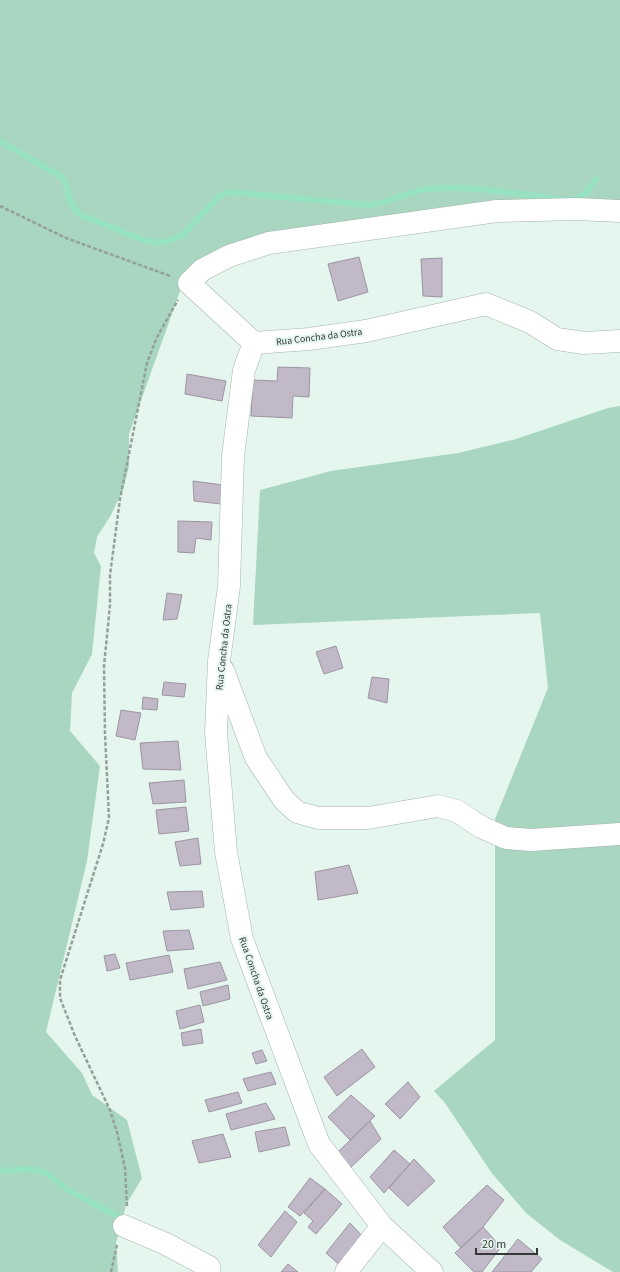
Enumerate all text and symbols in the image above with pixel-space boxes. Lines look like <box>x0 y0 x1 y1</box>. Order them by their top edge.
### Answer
street label: Rua Concha da Ostra <box>275 325 363 349</box>
street label: Rua Concha da Ostra <box>213 603 235 691</box>
street label: Rua Concha da Ostra <box>235 935 277 1022</box>
scale bar <box>476 1230 537 1256</box>
text: 20 m <box>482 1236 506 1253</box>

